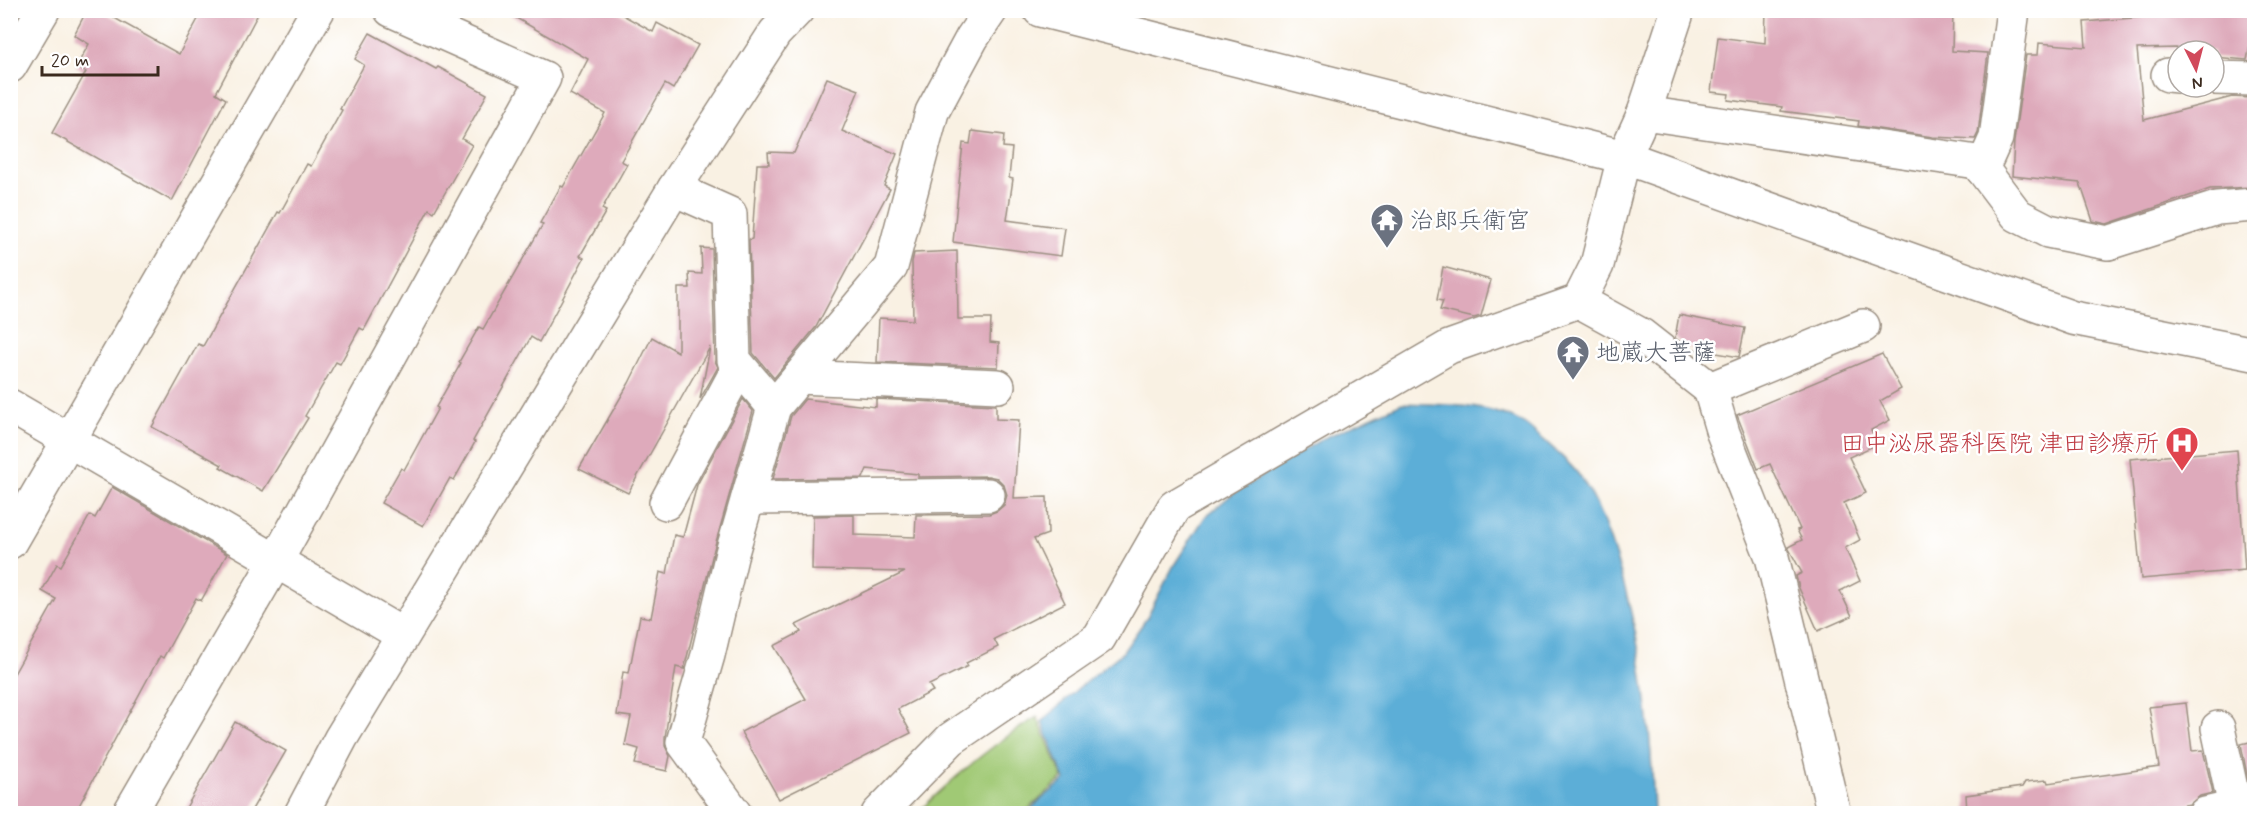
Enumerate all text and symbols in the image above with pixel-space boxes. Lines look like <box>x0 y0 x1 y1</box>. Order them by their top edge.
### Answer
scale bar <box>42 39 158 77</box>
north arrow <box>2166 39 2226 99</box>
text: 20 m <box>51 49 89 73</box>
text: N <box>2191 71 2204 93</box>
temple icon: 治郎兵衛宮 <box>1369 202 1405 249</box>
place label: 治郎兵衛宮 <box>1410 206 1530 237</box>
temple icon: 地蔵大菩薩 <box>1555 334 1591 381</box>
place label: 地蔵大菩薩 <box>1596 338 1716 369</box>
hospital icon: 田中泌尿器科医院 津田診療所 <box>2164 425 2200 472</box>
place label: 田中泌尿器科医院 津田診療所 <box>1841 429 2159 460</box>

